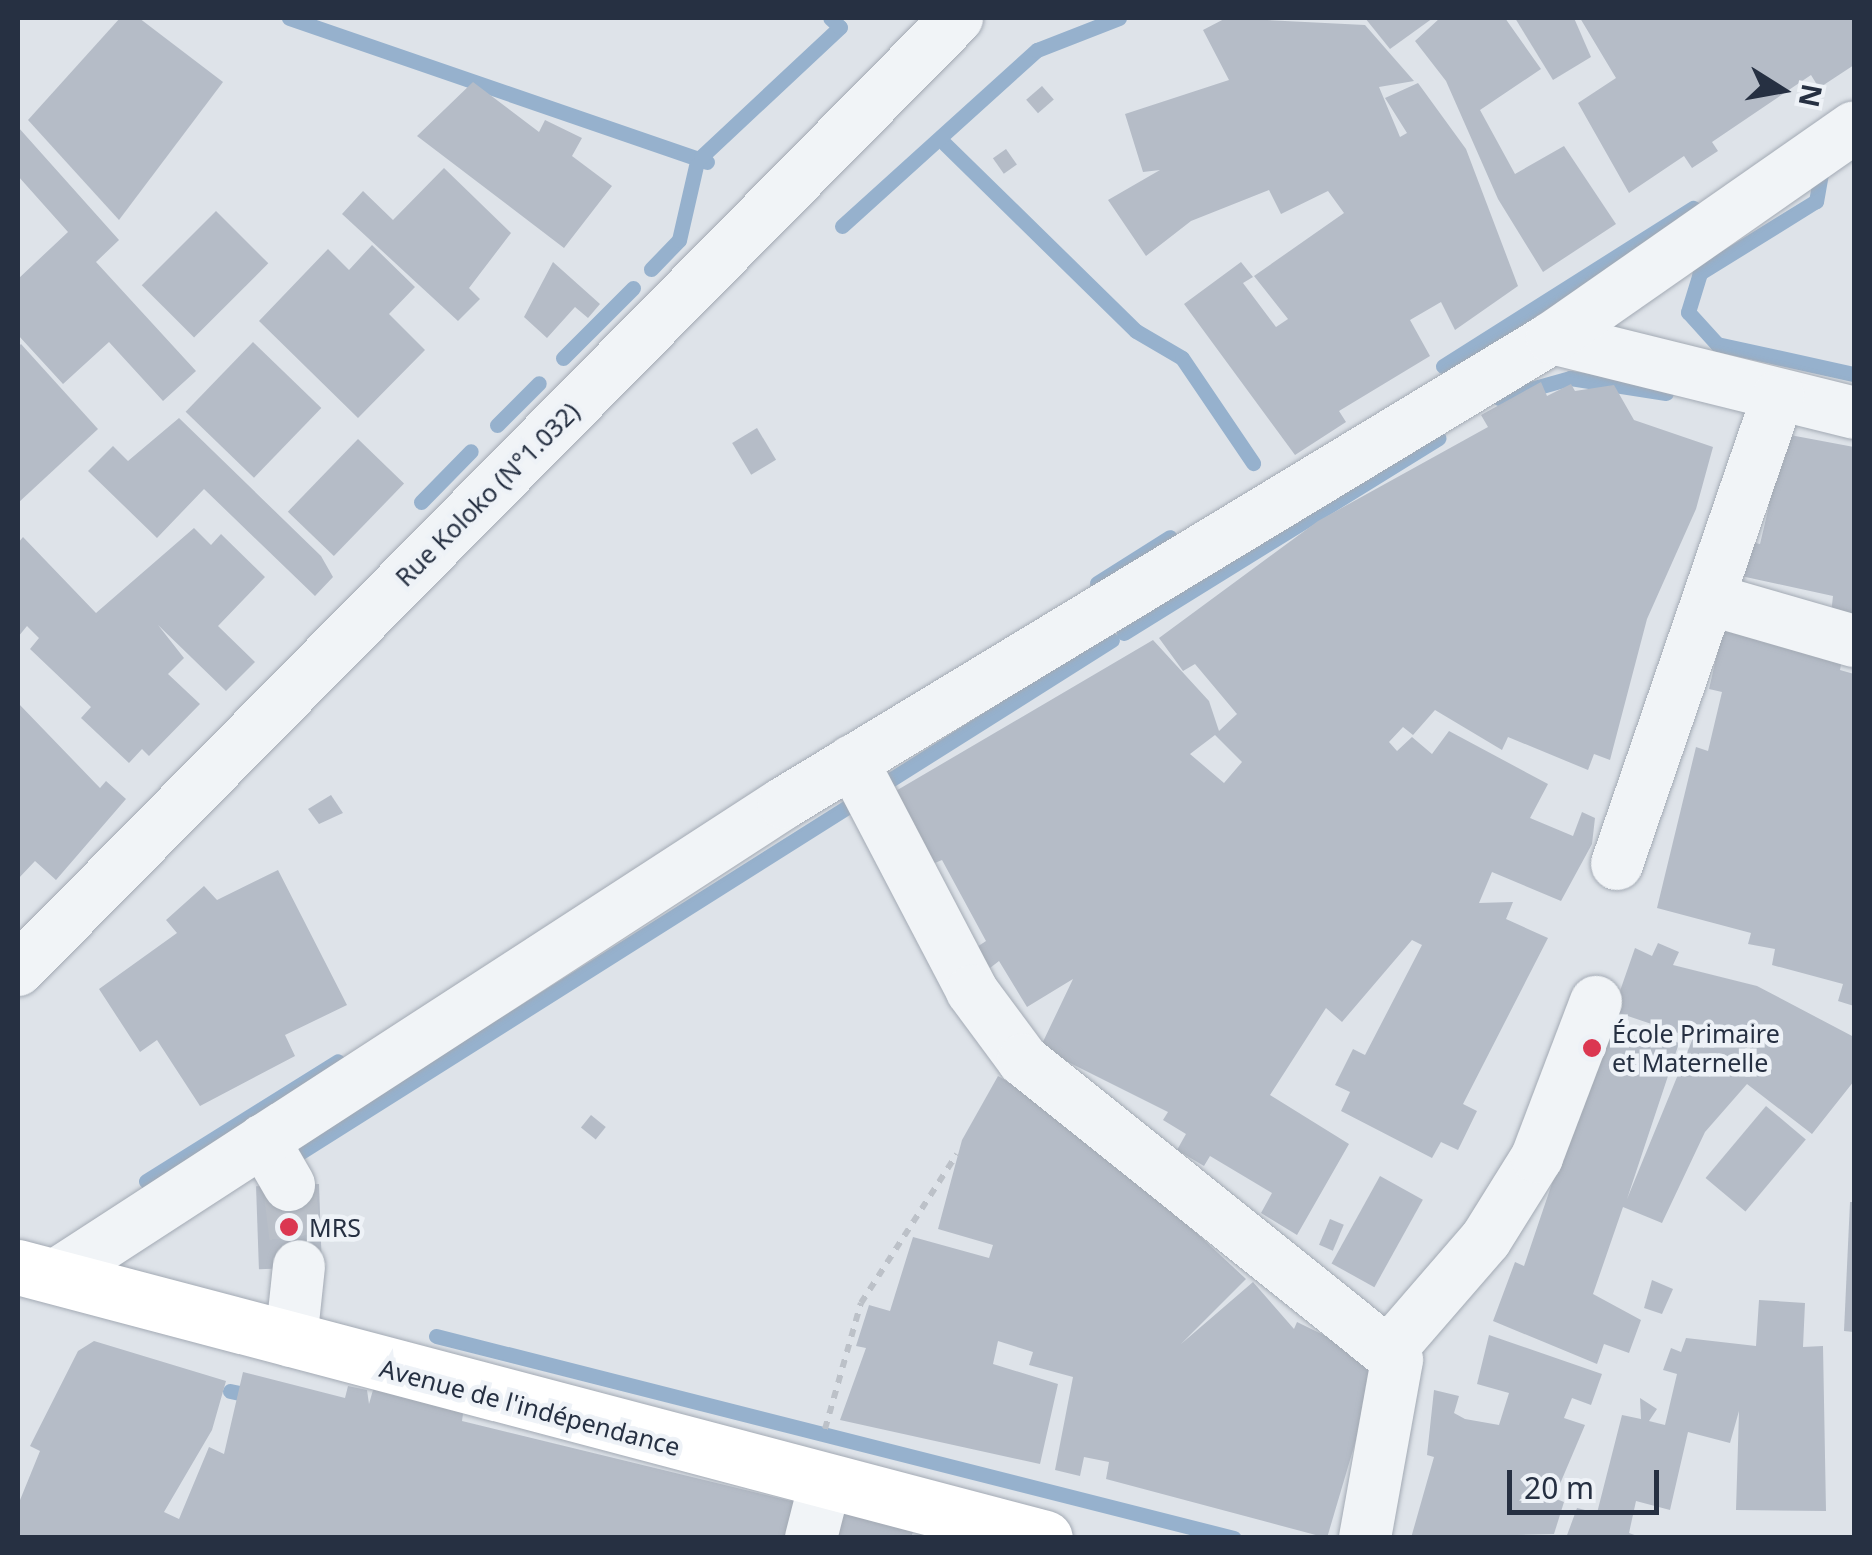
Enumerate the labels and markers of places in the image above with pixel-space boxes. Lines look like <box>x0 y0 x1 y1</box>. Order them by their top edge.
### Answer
place label: École Primaire et Maternelle <box>1612 1019 1780 1078</box>
marker: École Primaire et Maternelle <box>1581 1037 1603 1059</box>
place label: MRS <box>309 1212 361 1242</box>
marker: MRS <box>278 1216 300 1238</box>

